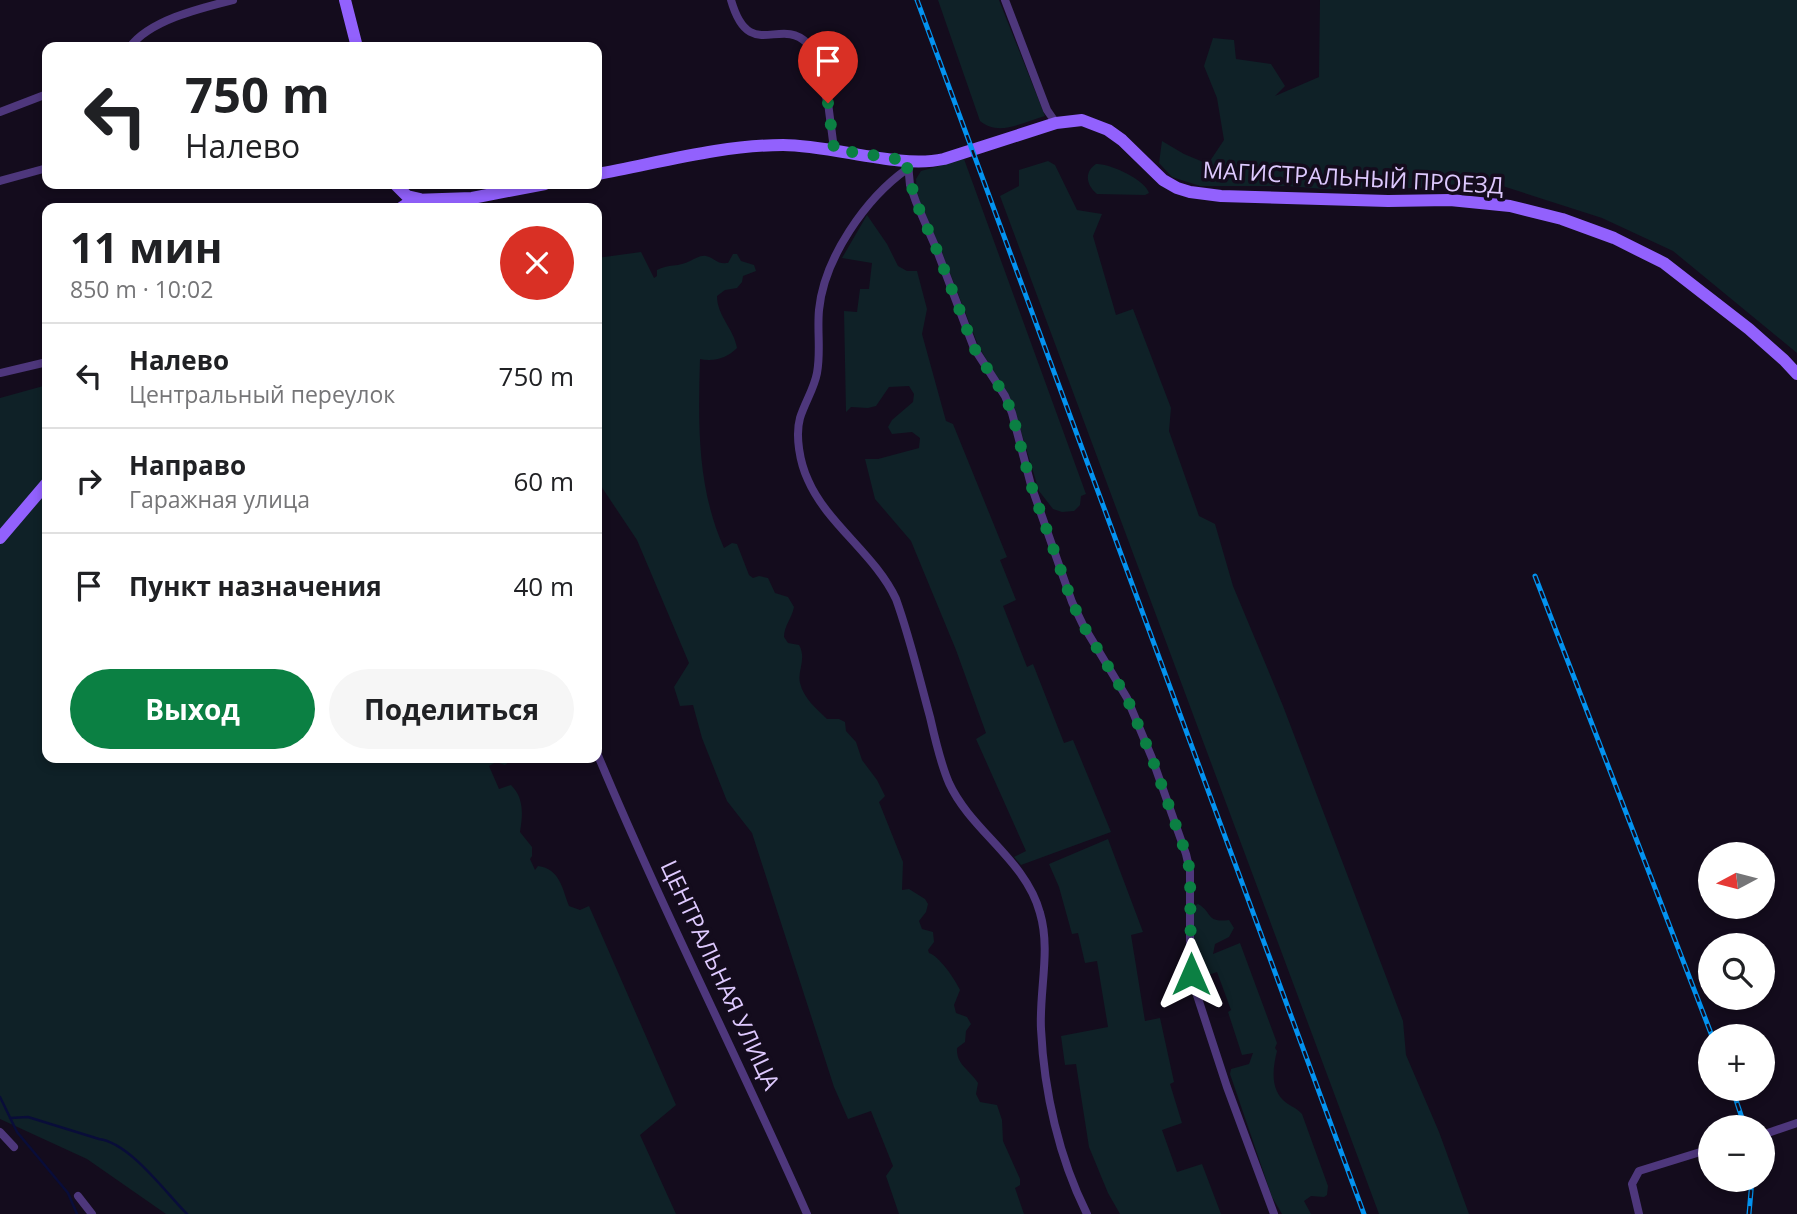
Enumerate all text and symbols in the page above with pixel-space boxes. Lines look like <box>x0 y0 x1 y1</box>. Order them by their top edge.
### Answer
pin <box>798 31 858 103</box>
icon: arrive <box>809 42 847 80</box>
text: 750 m <box>185 61 330 127</box>
icon: left <box>70 70 161 161</box>
text: Налево <box>185 124 300 167</box>
street label: МАГИСТРАЛЬНЫЙ ПРОЕЗД <box>1202 153 1505 201</box>
text: 11 мин <box>70 218 222 275</box>
button: close <box>500 226 574 300</box>
text: 850 m · 10:02 <box>70 273 213 305</box>
text: Налево <box>129 342 229 378</box>
icon: left <box>70 357 108 395</box>
text: 750 m <box>499 358 574 394</box>
text: Центральный переулок <box>129 378 395 410</box>
text: Направо <box>129 447 246 483</box>
icon: right <box>70 462 108 500</box>
text: 60 m <box>513 463 574 499</box>
text: Гаражная улица <box>129 483 310 515</box>
icon: arrive <box>70 567 108 605</box>
text: Пункт назначения <box>129 568 382 604</box>
text: 40 m <box>513 568 574 604</box>
button: Выход <box>70 669 315 749</box>
button: Поделиться <box>329 669 574 749</box>
north arrow <box>1698 842 1774 919</box>
map controls <box>1698 842 1775 1192</box>
street label: ЦЕНТРАЛЬНАЯ УЛИЦА <box>654 855 788 1095</box>
button: search <box>1698 933 1775 1010</box>
position arrow <box>1154 937 1228 1011</box>
button: + <box>1698 1024 1775 1101</box>
button: − <box>1698 1115 1775 1192</box>

